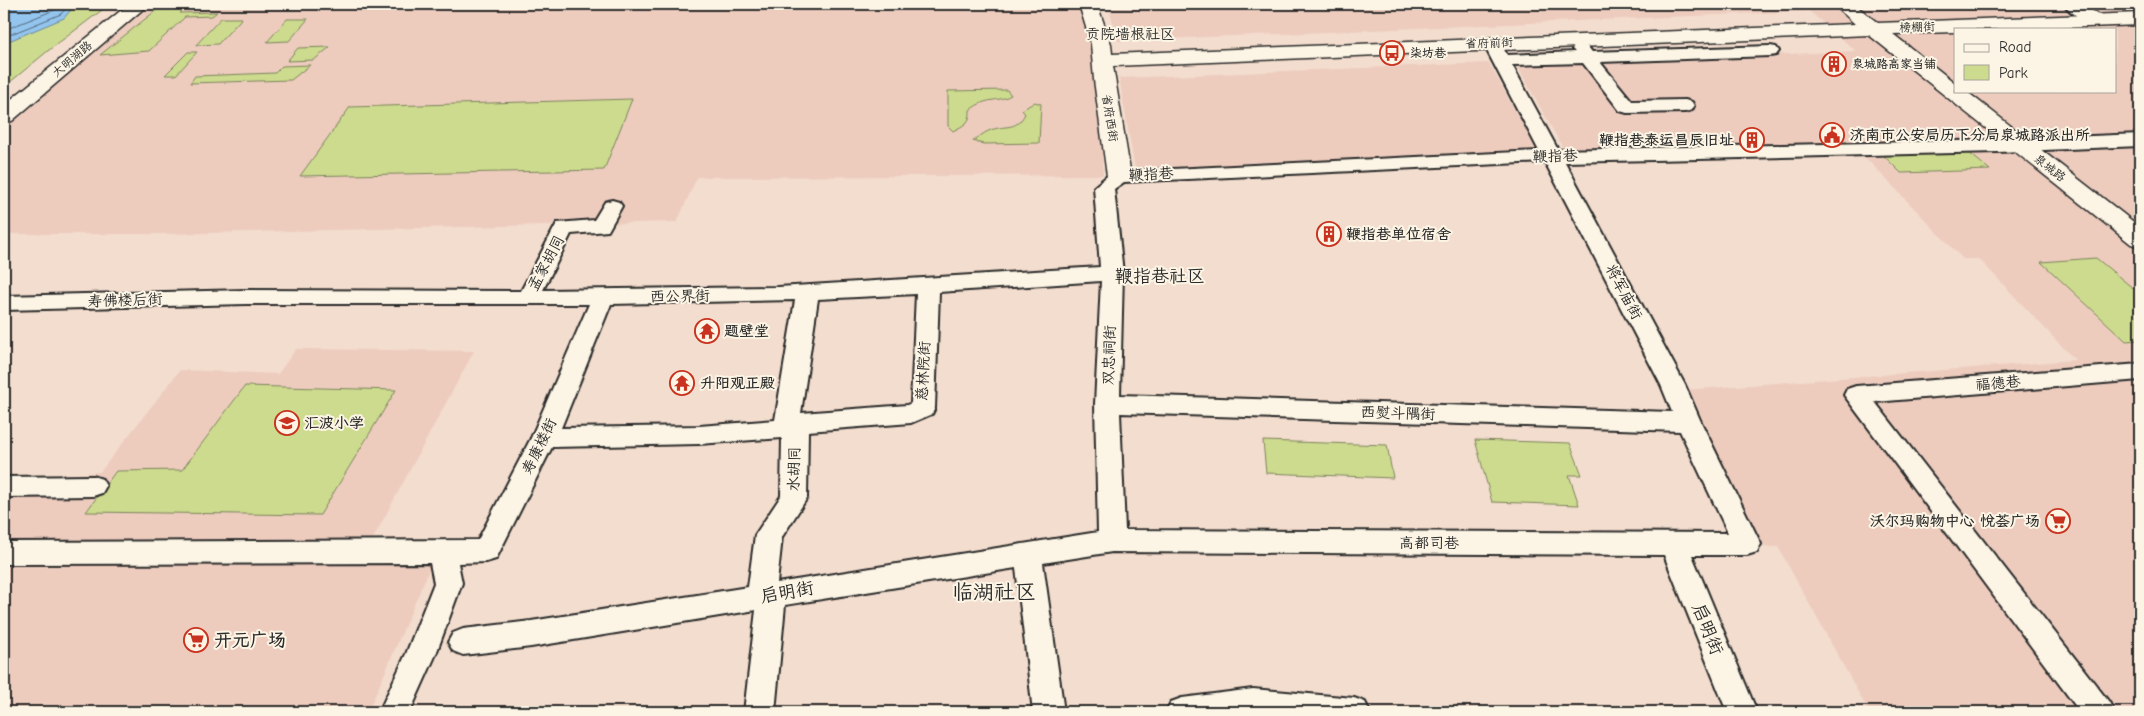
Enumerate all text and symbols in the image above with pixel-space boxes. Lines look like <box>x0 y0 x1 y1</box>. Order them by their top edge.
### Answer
street label: 榜棚街 <box>1899 19 1935 35</box>
district label: 贡院墙根社区 <box>1085 25 1175 43</box>
legend <box>1954 28 2116 92</box>
street label: 省府前街 <box>1465 35 1513 51</box>
street label: 大明湖路 <box>49 38 95 80</box>
text: Road <box>1999 38 2031 56</box>
bus stop icon: 柒坊巷 <box>1379 40 1405 66</box>
place label: 柒坊巷 <box>1410 46 1447 60</box>
building icon: 泉城路高家当铺 <box>1821 51 1847 77</box>
place label: 泉城路高家当铺 <box>1852 57 1936 71</box>
text: Park <box>1999 64 2028 82</box>
street label: 省府西街 <box>1099 93 1121 143</box>
public building icon: 济南市公安局历下分局泉城路派出所 <box>1819 122 1845 148</box>
place label: 济南市公安局历下分局泉城路派出所 <box>1850 126 2090 144</box>
building icon: 鞭指巷泰运昌辰旧址 <box>1739 127 1765 153</box>
place label: 鞭指巷泰运昌辰旧址 <box>1599 131 1734 149</box>
street label: 鞭指巷 <box>1532 146 1578 166</box>
street label: 泉城路 <box>2032 151 2068 185</box>
street label: 鞭指巷 <box>1128 164 1174 184</box>
building icon: 鞭指巷单位宿舍 <box>1316 221 1342 247</box>
place label: 鞭指巷单位宿舍 <box>1346 225 1451 243</box>
street label: 孟家胡同 <box>524 232 568 294</box>
street label: 将军庙街 <box>1602 261 1646 323</box>
district label: 鞭指巷社区 <box>1115 266 1205 287</box>
street label: 西公界街 <box>650 286 710 306</box>
street label: 寿佛楼后街 <box>87 290 163 310</box>
temple icon: 题壁堂 <box>694 318 720 344</box>
place label: 题壁堂 <box>724 322 769 340</box>
street label: 双忠祠街 <box>1099 325 1119 385</box>
street label: 慈林院街 <box>912 341 934 401</box>
temple icon: 升阳观正殿 <box>669 370 695 396</box>
street label: 福德巷 <box>1975 372 2021 394</box>
place label: 升阳观正殿 <box>700 374 775 392</box>
street label: 西熨斗隅街 <box>1360 403 1436 423</box>
school or university icon: 汇波小学 <box>274 410 300 436</box>
place label: 汇波小学 <box>304 414 364 432</box>
street label: 寿康楼街 <box>518 415 560 477</box>
street label: 水胡同 <box>785 446 803 492</box>
supermarket icon: 沃尔玛购物中心 悦荟广场 <box>2045 508 2071 534</box>
place label: 沃尔玛购物中心 悦荟广场 <box>1870 512 2040 530</box>
street label: 高都司巷 <box>1399 534 1459 552</box>
street label: 启明街 <box>759 577 815 608</box>
district label: 临湖社区 <box>952 580 1036 604</box>
street label: 启明街 <box>1688 600 1727 658</box>
supermarket icon: 开元广场 <box>183 627 209 653</box>
place label: 开元广场 <box>214 630 286 651</box>

